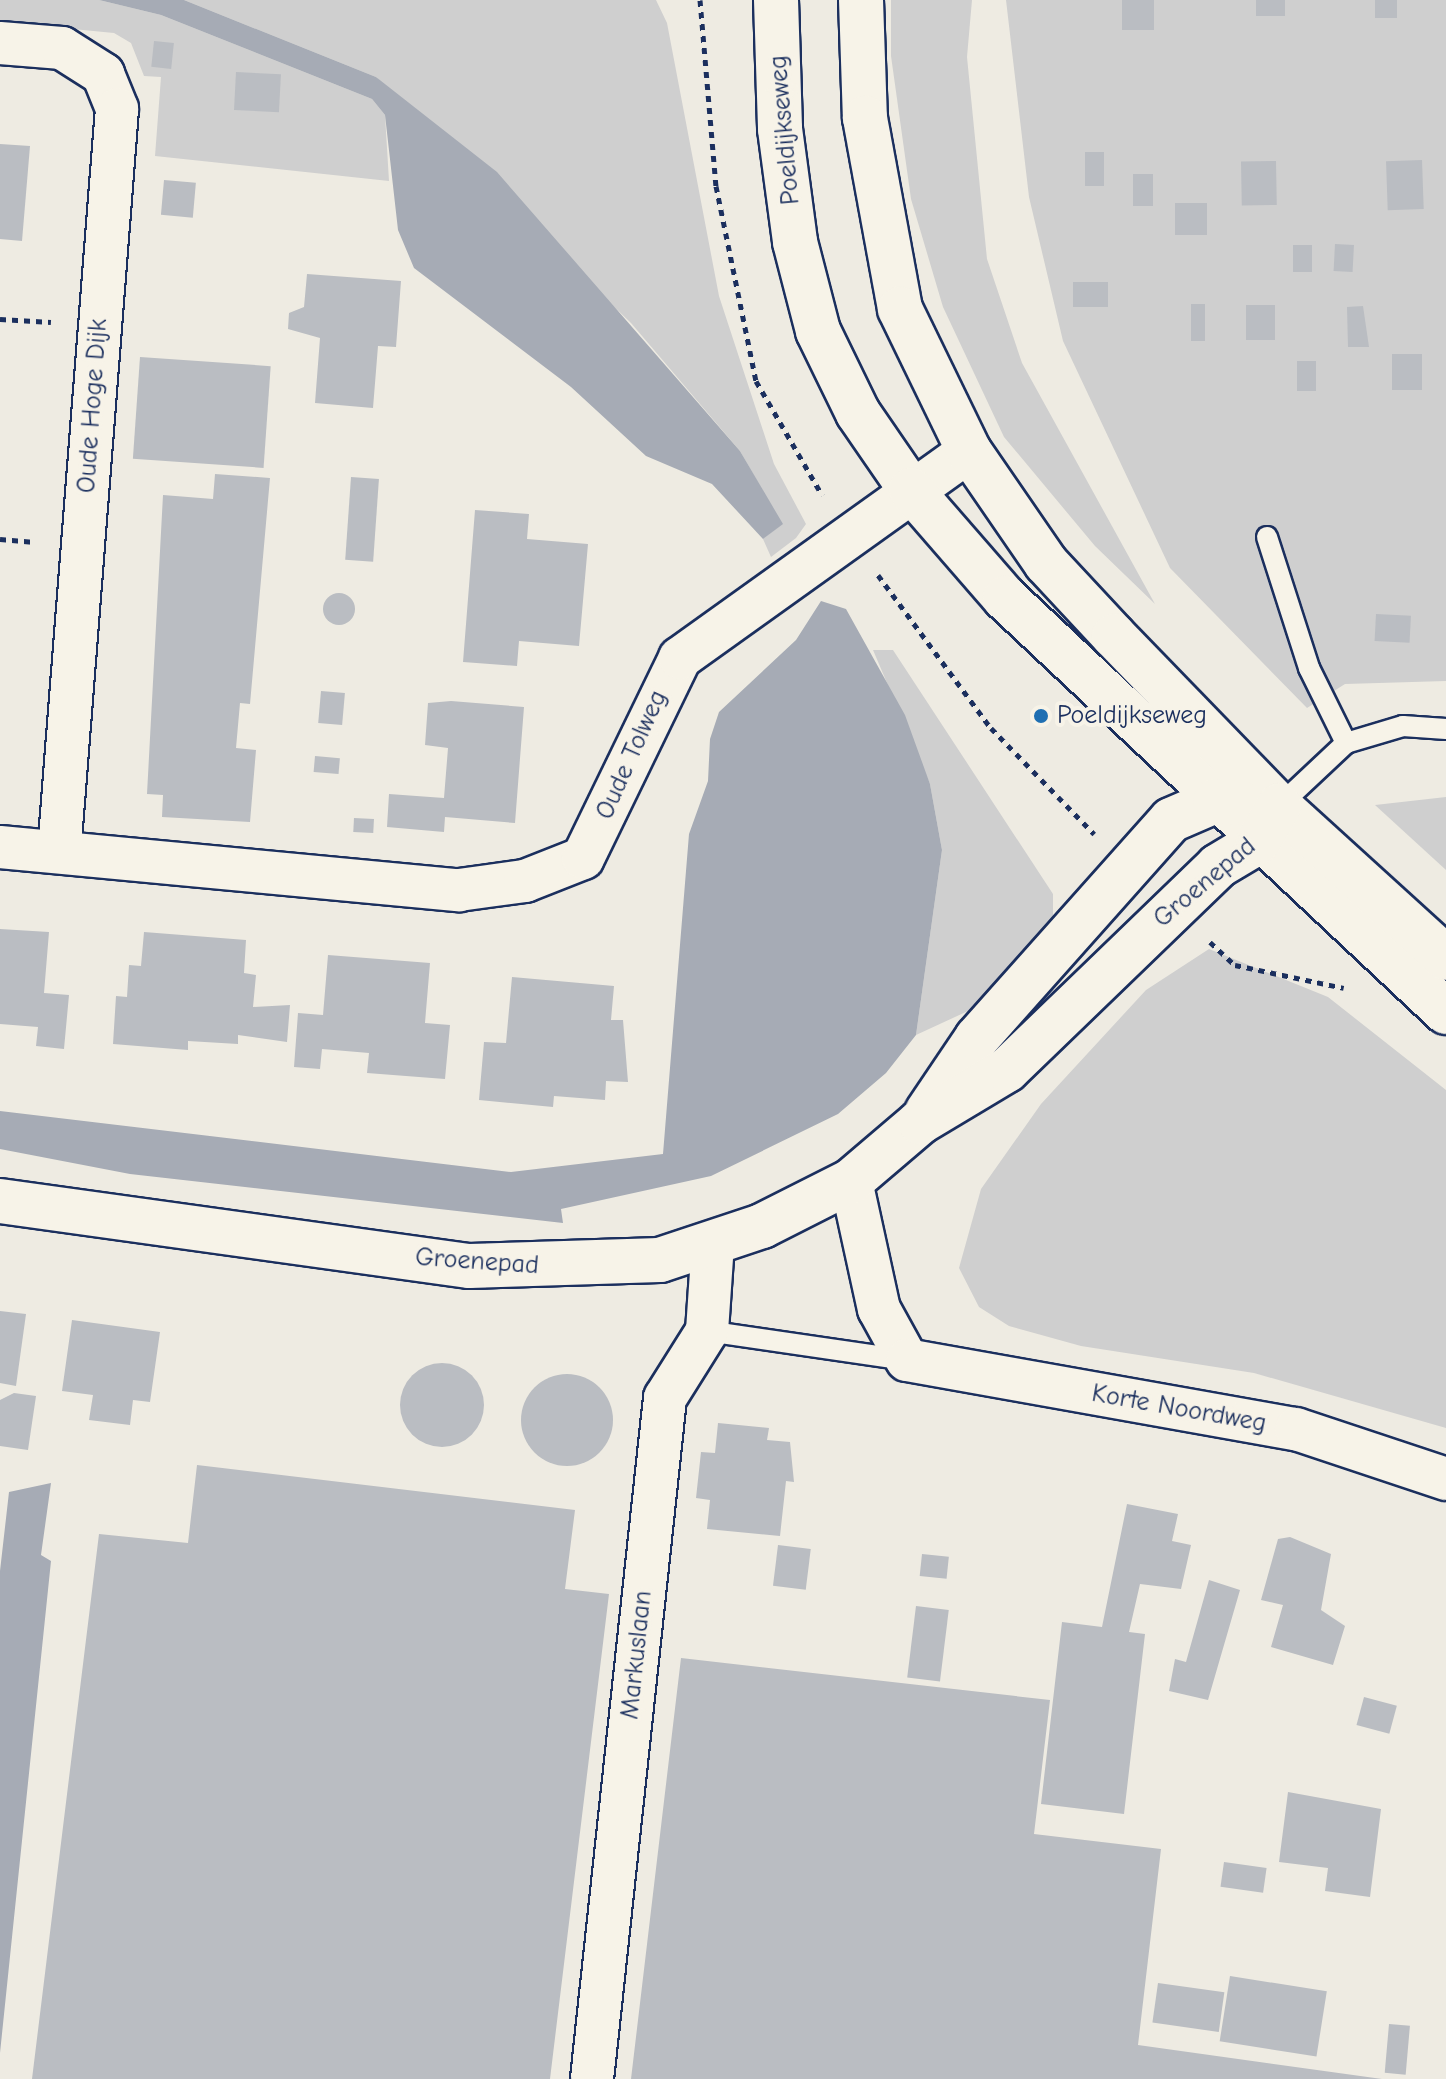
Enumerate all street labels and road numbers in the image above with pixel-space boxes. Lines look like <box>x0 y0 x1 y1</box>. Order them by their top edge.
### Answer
street label: Poeldijkseweg <box>763 54 807 206</box>
street label: Oude Hoge Dijk <box>71 318 115 494</box>
street label: Oude Tolweg <box>590 686 674 824</box>
street label: Groenepad <box>1148 831 1262 935</box>
street label: Groenepad <box>414 1242 540 1282</box>
street label: Korte Noordweg <box>1089 1378 1269 1440</box>
street label: Markuslaan <box>615 1589 659 1721</box>

